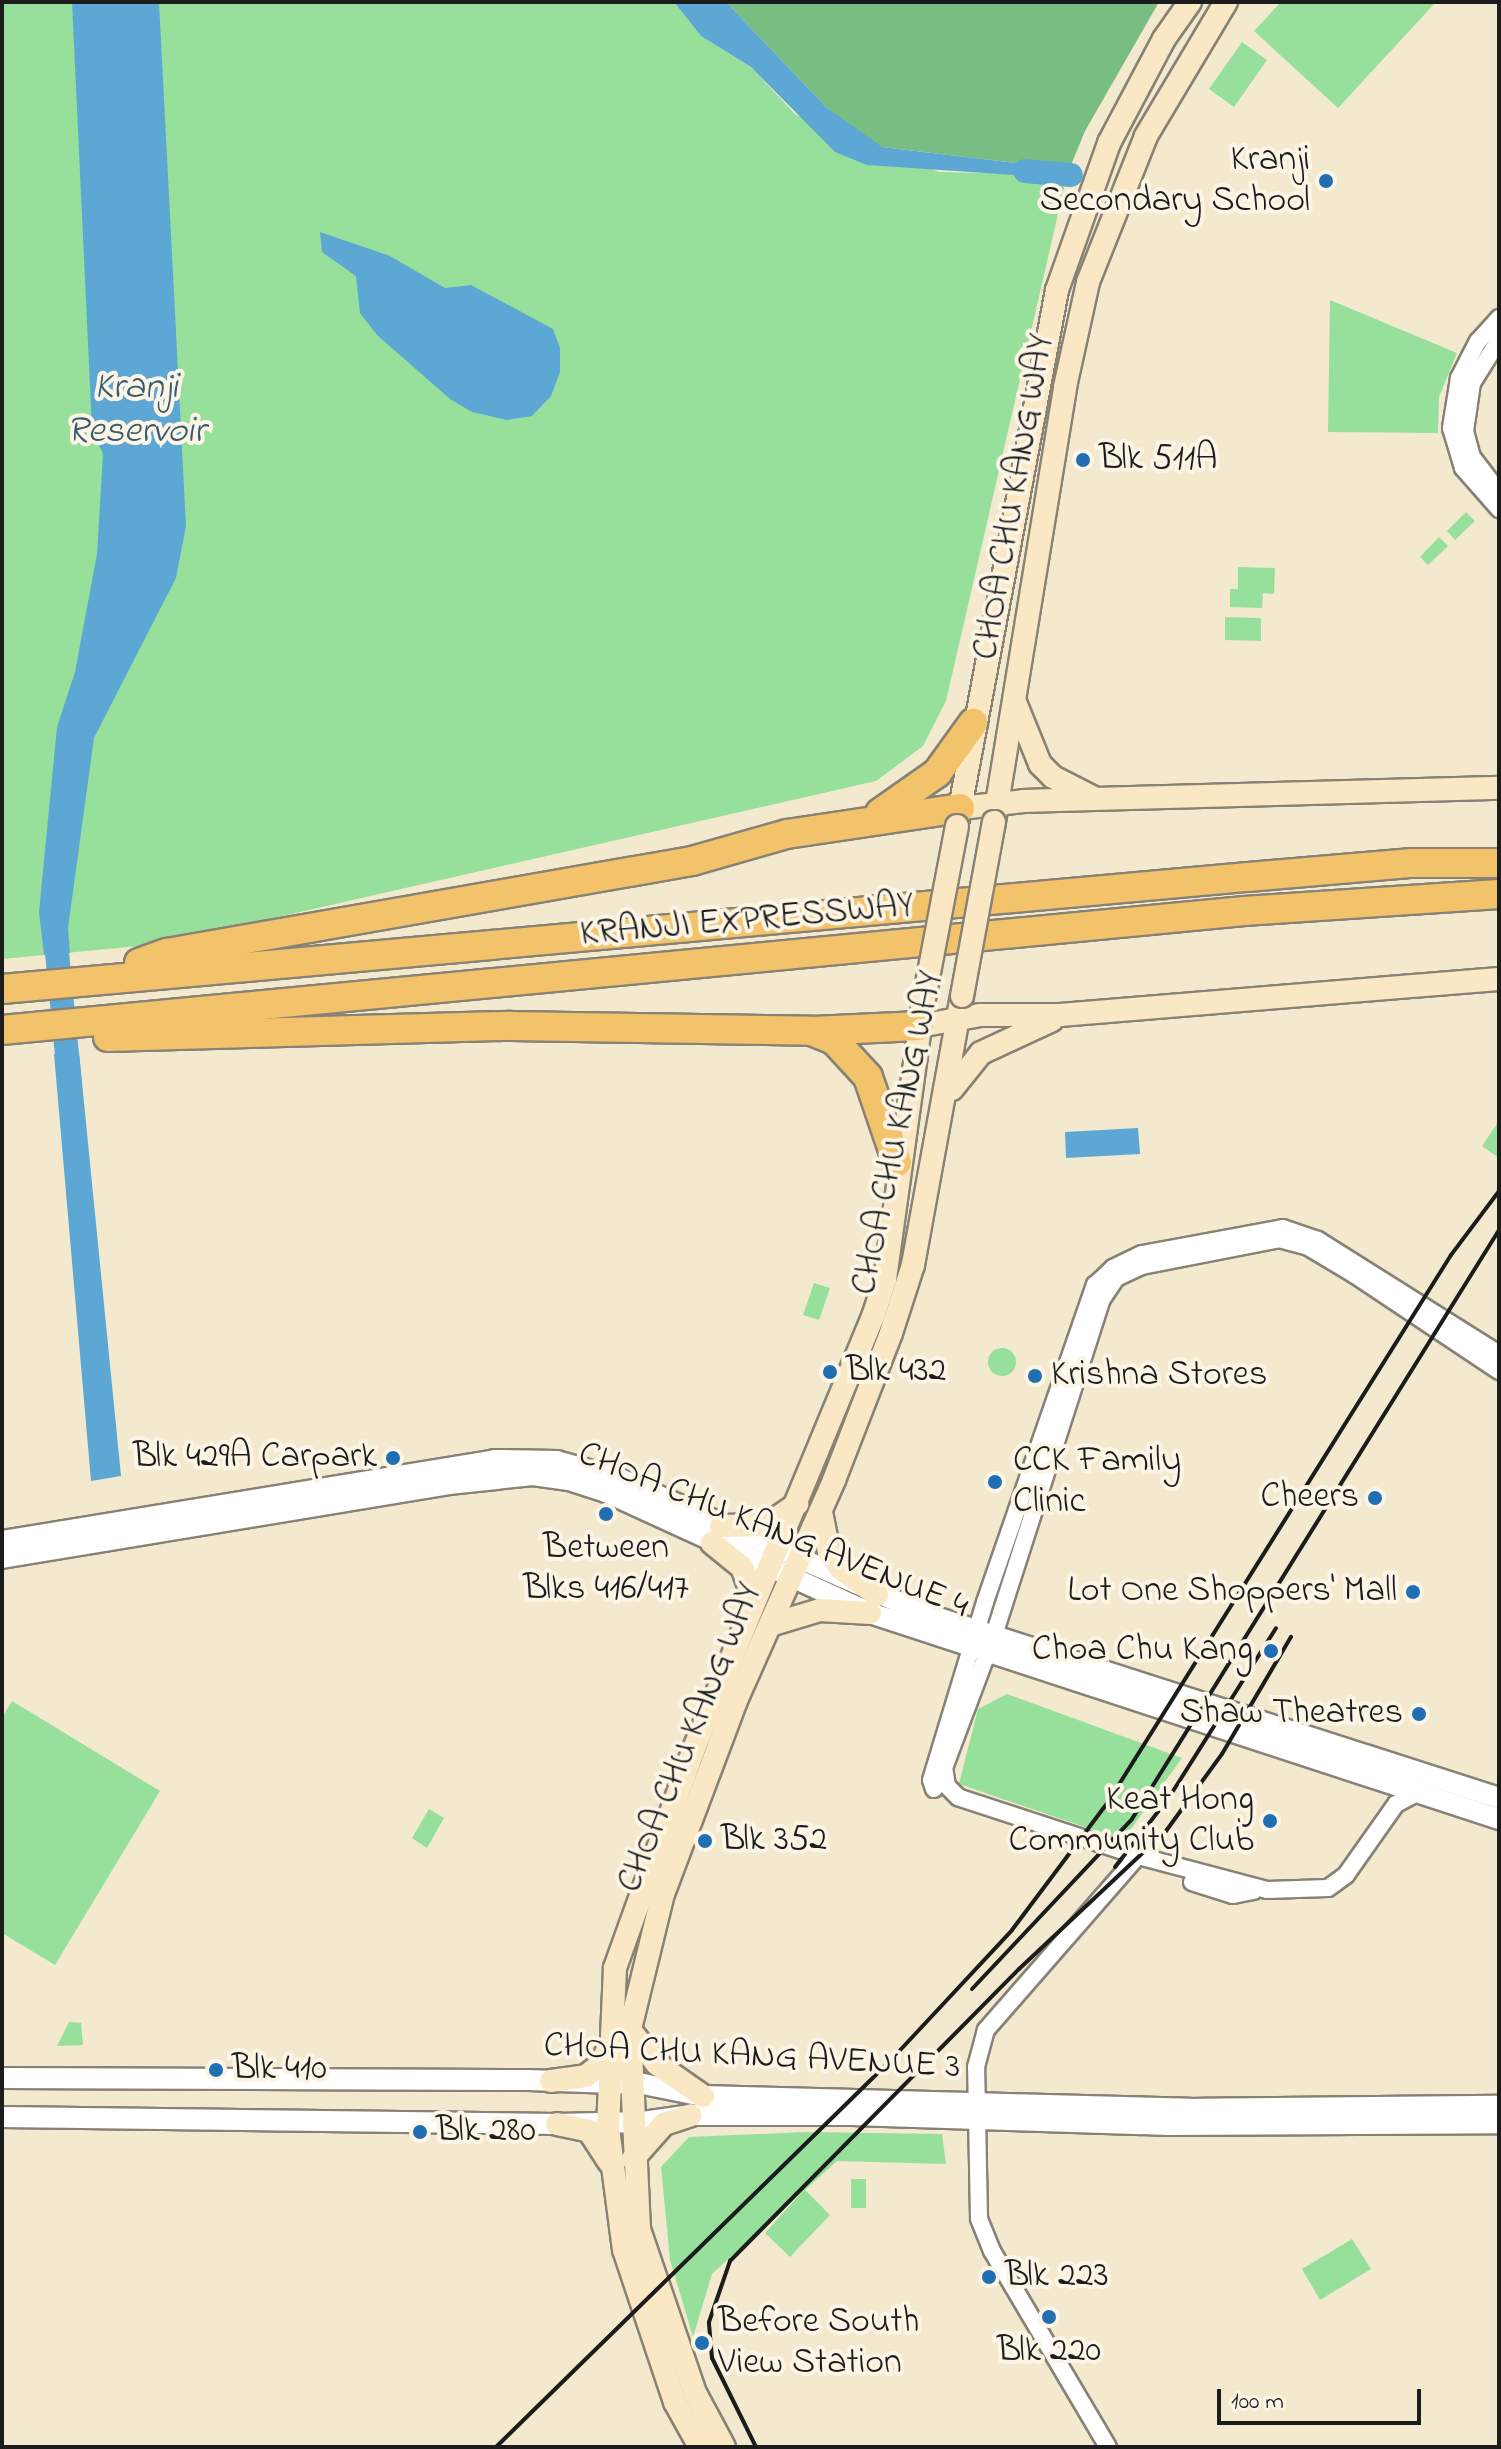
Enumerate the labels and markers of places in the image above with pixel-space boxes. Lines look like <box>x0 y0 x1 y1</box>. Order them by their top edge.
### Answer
place label: Kranji Secondary School <box>1040 138 1310 223</box>
marker: Kranji Secondary School <box>1317 172 1335 190</box>
place label: Blk 511A <box>1099 438 1218 482</box>
marker: Blk 511A <box>1074 451 1092 469</box>
place label: Blk 432 <box>846 1350 946 1394</box>
place label: Krishna Stores <box>1051 1354 1267 1398</box>
marker: Blk 432 <box>821 1363 839 1381</box>
marker: Krishna Stores <box>1026 1367 1044 1385</box>
place label: Blk 429A Carpark <box>133 1436 377 1480</box>
place label: CCK Family Clinic <box>1013 1439 1181 1524</box>
marker: Blk 429A Carpark <box>384 1449 402 1467</box>
marker: CCK Family Clinic <box>984 1471 1006 1493</box>
place label: Cheers <box>1260 1476 1359 1520</box>
marker: Cheers <box>1366 1489 1384 1507</box>
marker: Between Blks 416/417 <box>597 1505 615 1523</box>
place label: Between Blks 416/417 <box>523 1526 689 1611</box>
place label: Lot One Shoppers' Mall <box>1067 1570 1397 1614</box>
marker: Lot One Shoppers' Mall <box>1404 1583 1422 1601</box>
place label: Choa Chu Kang <box>1032 1629 1253 1673</box>
marker: Choa Chu Kang <box>1260 1640 1282 1662</box>
place label: Shaw Theatres <box>1180 1692 1403 1736</box>
marker: Shaw Theatres <box>1410 1705 1428 1723</box>
place label: Keat Hong Community Club <box>1009 1778 1254 1863</box>
marker: Keat Hong Community Club <box>1261 1812 1279 1830</box>
place label: Blk 352 <box>721 1819 827 1863</box>
marker: Blk 352 <box>696 1832 714 1850</box>
place label: Blk 410 <box>232 2048 327 2092</box>
marker: Blk 410 <box>207 2061 225 2079</box>
place label: Blk 280 <box>436 2110 536 2154</box>
marker: Blk 280 <box>411 2123 429 2141</box>
place label: Blk 223 <box>1005 2255 1109 2299</box>
marker: Blk 223 <box>980 2268 998 2286</box>
place label: Before South View Station <box>718 2300 919 2385</box>
marker: Blk 220 <box>1040 2308 1058 2326</box>
place label: Blk 220 <box>997 2330 1101 2374</box>
marker: Before South View Station <box>693 2334 711 2352</box>

